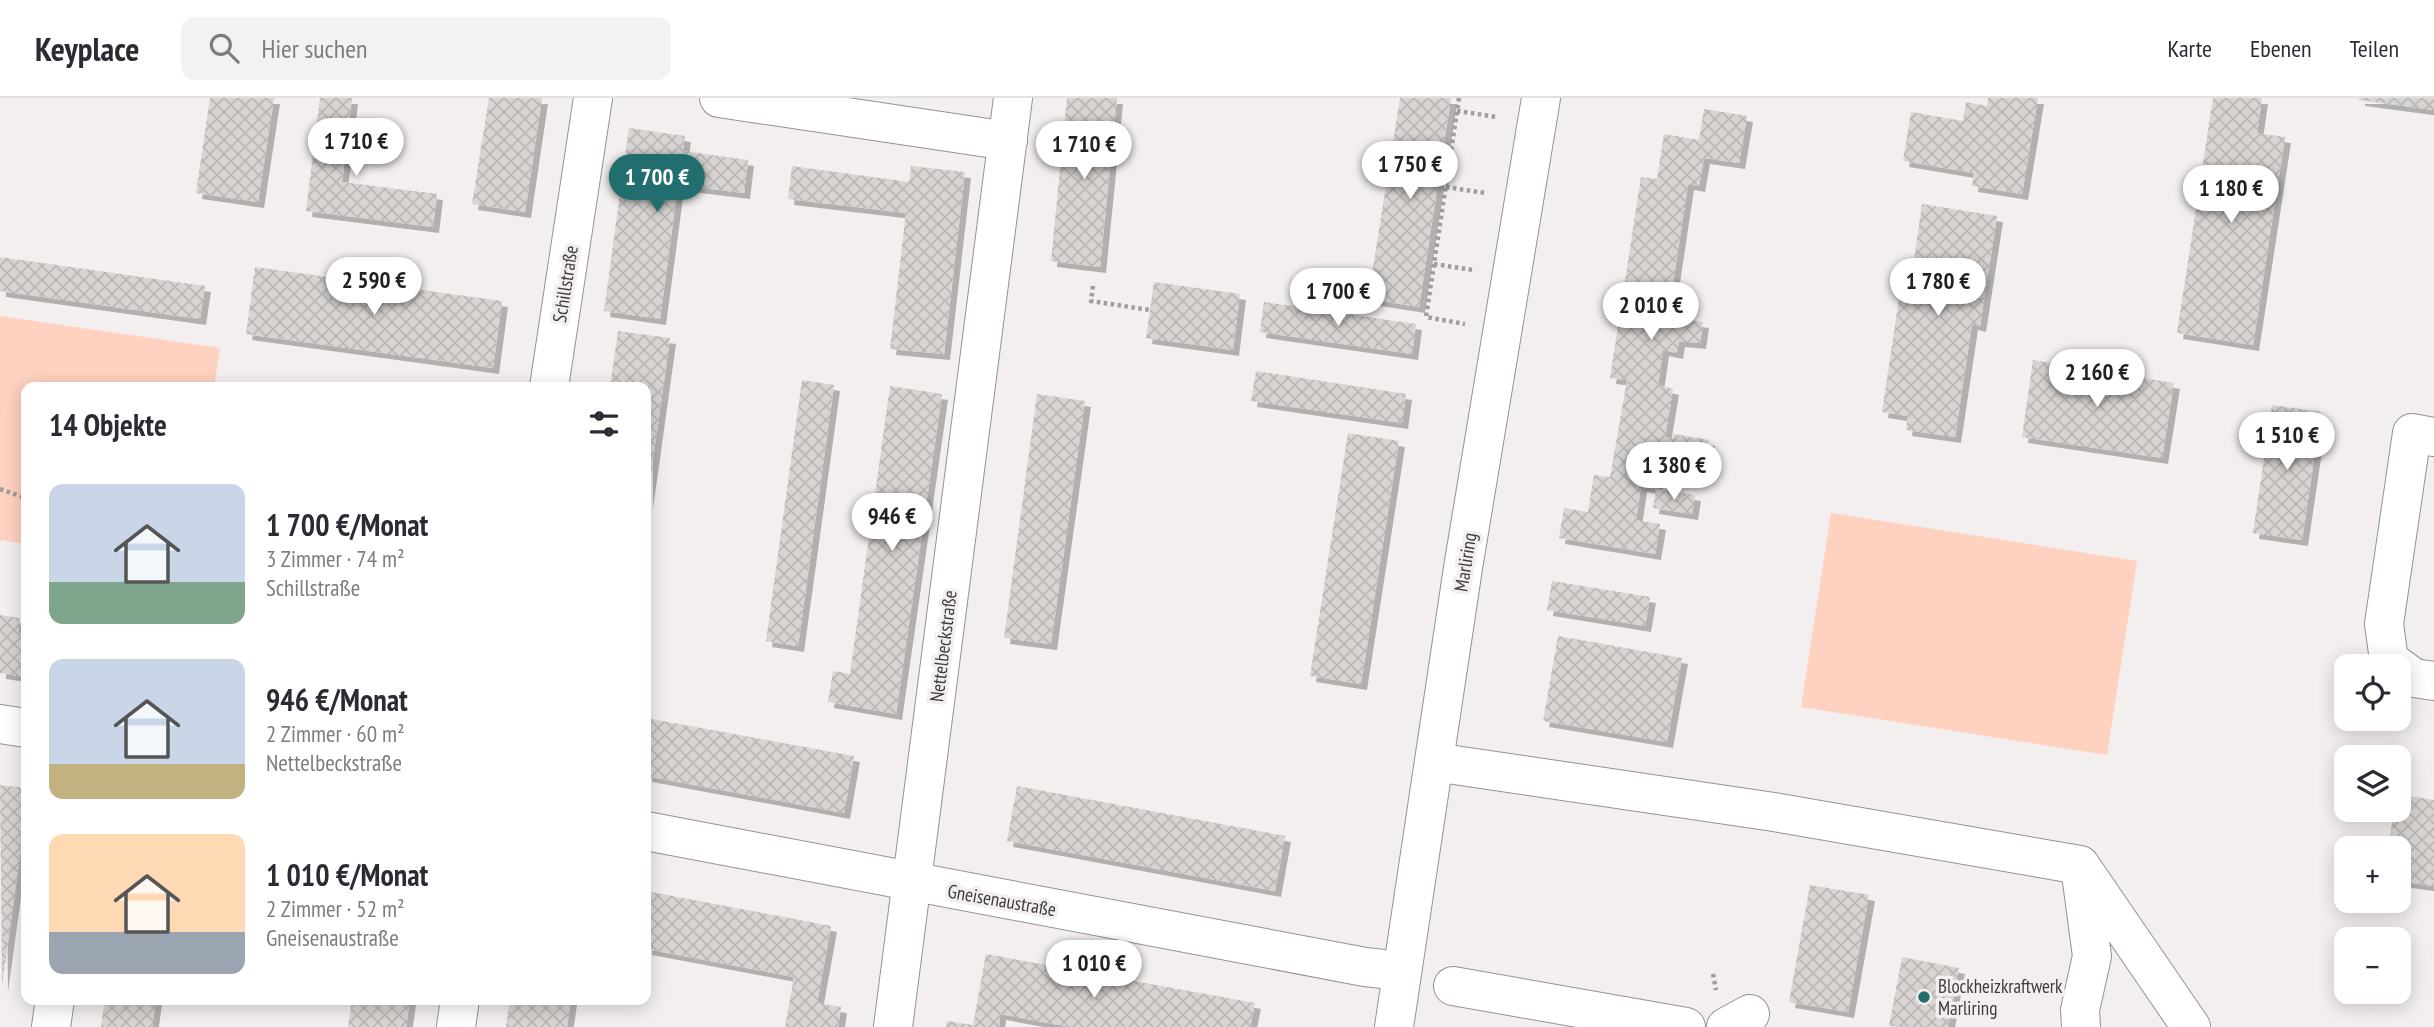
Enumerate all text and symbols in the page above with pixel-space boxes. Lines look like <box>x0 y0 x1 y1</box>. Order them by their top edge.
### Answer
search box <box>181 17 671 80</box>
text: Keyplace <box>35 27 139 70</box>
icon: search <box>205 29 243 67</box>
text: Hier suchen <box>261 32 367 65</box>
text: Karte <box>2168 33 2212 64</box>
text: Ebenen <box>2250 33 2312 64</box>
text: Teilen <box>2350 33 2399 64</box>
pin: 1 710 € <box>291 118 421 178</box>
pin: 1 710 € <box>1019 122 1149 181</box>
text: 1 710 € <box>324 126 388 155</box>
text: 1 710 € <box>1052 129 1116 158</box>
pin: 1 750 € <box>1345 141 1475 201</box>
text: 1 750 € <box>1378 149 1442 178</box>
pin: 1 700 € <box>592 155 722 214</box>
text: 1 700 € <box>625 162 689 191</box>
pin: 1 180 € <box>2166 166 2296 225</box>
text: 1 180 € <box>2199 173 2263 202</box>
street label: Schillstraße <box>547 244 583 324</box>
pin: 2 590 € <box>309 258 439 317</box>
pin: 1 780 € <box>1873 258 2003 318</box>
text: 2 590 € <box>342 265 406 294</box>
text: 1 780 € <box>1906 266 1970 295</box>
pin: 1 700 € <box>1273 268 1403 328</box>
text: 1 700 € <box>1306 276 1370 305</box>
pin: 2 010 € <box>1586 282 1716 342</box>
text: 2 010 € <box>1619 290 1683 319</box>
pin: 2 160 € <box>2032 350 2162 409</box>
text: 2 160 € <box>2065 357 2129 386</box>
text: 14 Objekte <box>49 405 167 444</box>
icon: filters <box>585 405 623 443</box>
pin: 1 510 € <box>2222 412 2352 472</box>
text: 1 510 € <box>2255 420 2319 449</box>
pin: 1 380 € <box>1609 442 1739 502</box>
text: 1 380 € <box>1642 450 1706 479</box>
pin: 946 € <box>843 494 941 553</box>
text: 946 € <box>868 501 916 530</box>
text: 1 700 €/Monat <box>266 505 428 544</box>
icon: home <box>105 512 189 596</box>
street label: Marliring <box>1449 531 1481 593</box>
text: 3 Zimmer · 74 m² <box>266 544 404 573</box>
text: Schillstraße <box>266 573 360 602</box>
street label: Nettelbeckstraße <box>924 589 962 703</box>
map controls <box>2334 654 2411 1004</box>
button: locate <box>2334 654 2411 731</box>
text: 946 €/Monat <box>266 680 408 719</box>
icon: home <box>105 687 189 771</box>
text: 2 Zimmer · 60 m² <box>266 719 404 748</box>
button: layers <box>2334 745 2411 822</box>
text: Nettelbeckstraße <box>266 748 402 777</box>
button: + <box>2334 836 2411 913</box>
text: 1 010 €/Monat <box>266 855 428 894</box>
icon: home <box>105 862 189 946</box>
street label: Gneisenaustraße <box>946 879 1058 921</box>
text: 2 Zimmer · 52 m² <box>266 894 404 923</box>
text: Gneisenaustraße <box>266 923 399 952</box>
button: − <box>2334 927 2411 1004</box>
pin: 1 010 € <box>1029 940 1159 1000</box>
text: 1 010 € <box>1062 948 1126 977</box>
place label: Blockheizkraftwerk Marliring <box>1938 974 2063 1020</box>
marker: Blockheizkraftwerk Marliring <box>1916 989 1932 1005</box>

